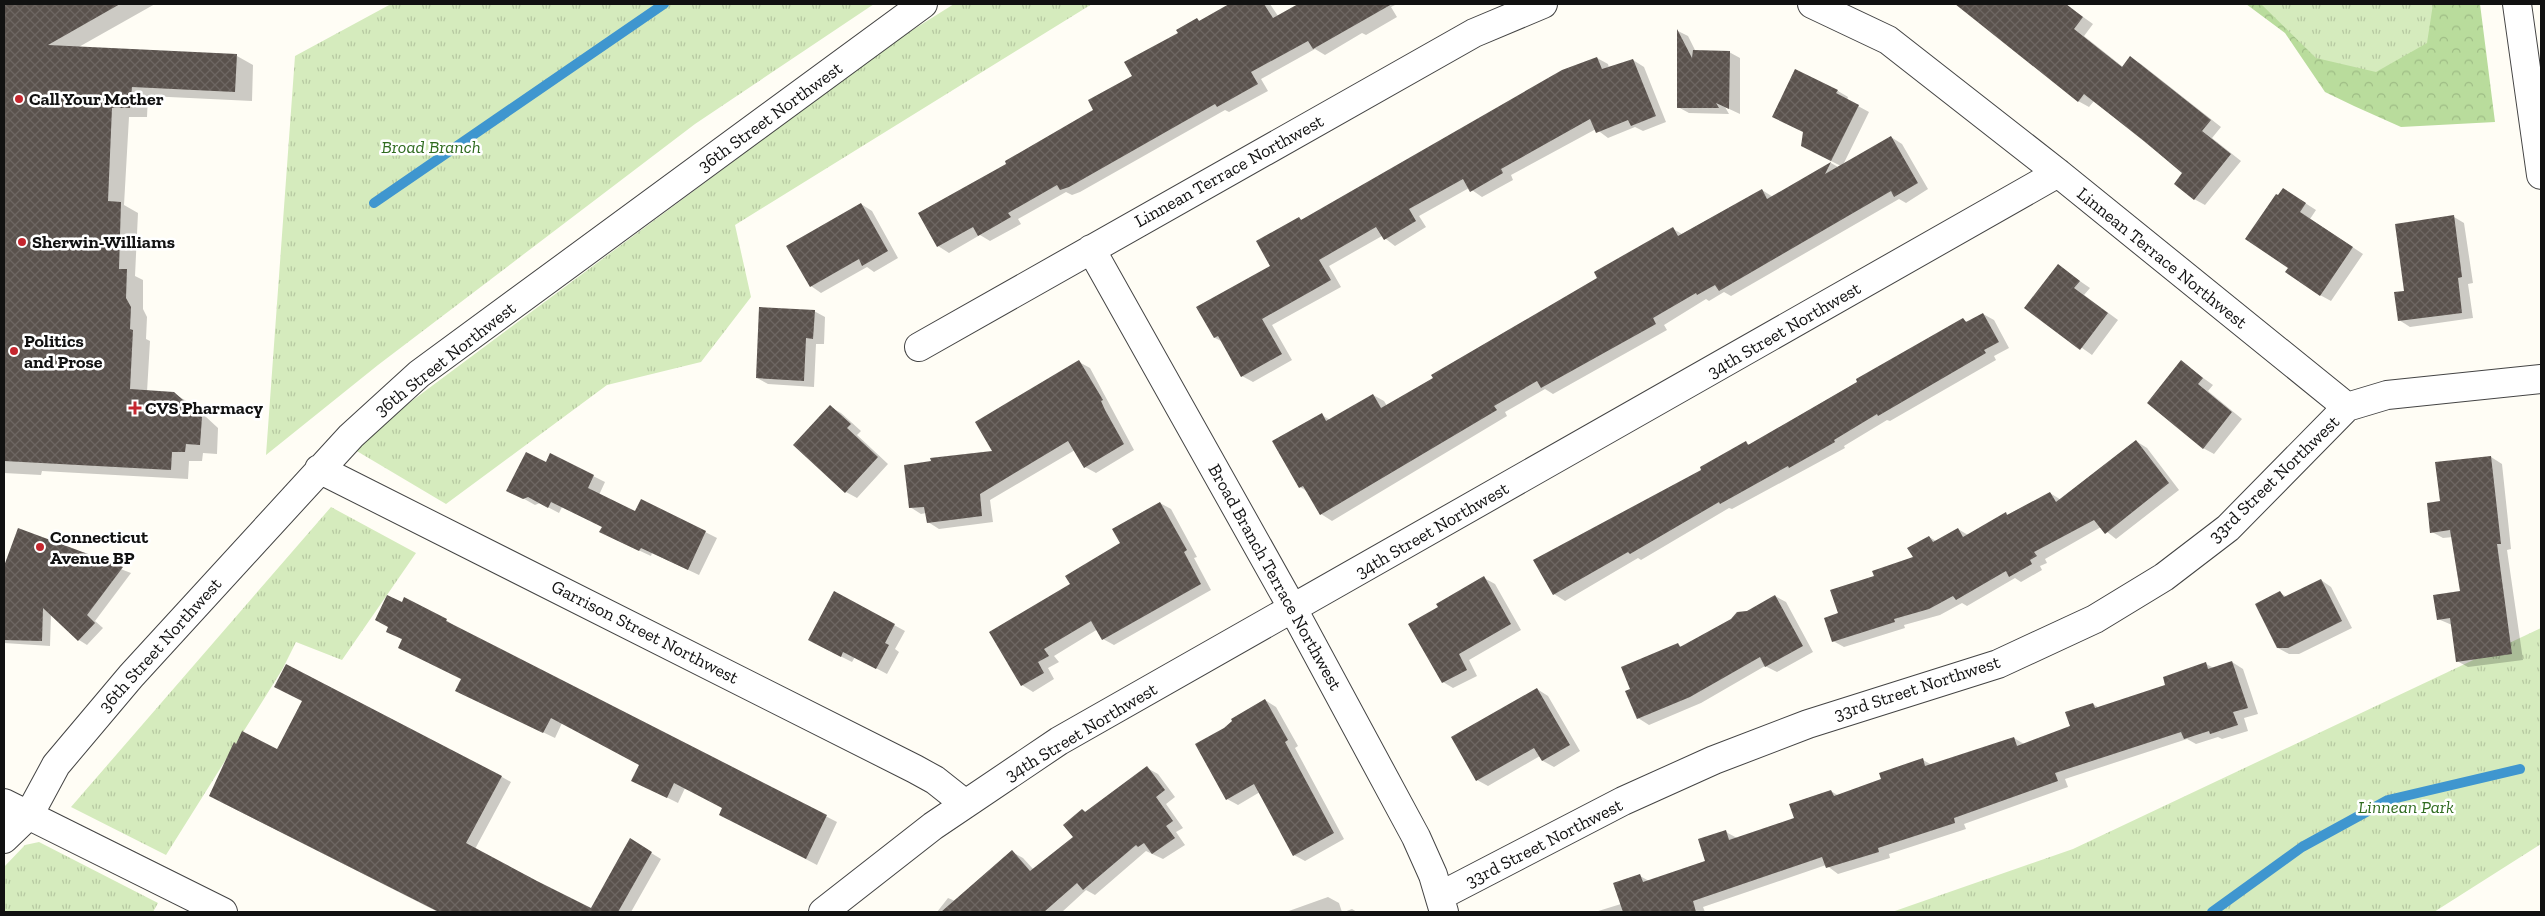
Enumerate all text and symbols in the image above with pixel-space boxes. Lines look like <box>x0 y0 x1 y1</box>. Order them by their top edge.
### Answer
street label: 36th Street Northwest <box>693 57 847 177</box>
place label: Call Your Mother <box>29 88 164 110</box>
marker: Call Your Mother <box>13 93 25 105</box>
street label: Linnean Terrace Northwest <box>1131 110 1328 232</box>
park label: Broad Branch <box>381 136 481 158</box>
street label: Linnean Terrace Northwest <box>2072 183 2252 334</box>
place label: Sherwin-Williams <box>32 231 175 253</box>
marker: Sherwin-Williams <box>16 236 28 248</box>
street label: 34th Street Northwest <box>1703 277 1865 383</box>
street label: 36th Street Northwest <box>370 297 520 421</box>
place label: Politics and Prose <box>24 330 103 373</box>
marker: Politics and Prose <box>8 345 20 357</box>
place label: CVS Pharmacy <box>145 397 263 419</box>
marker: CVS Pharmacy <box>129 402 141 414</box>
street label: 33rd Street Northwest <box>2204 411 2344 547</box>
street label: Broad Branch Terrace Northwest <box>1203 460 1347 694</box>
street label: 34th Street Northwest <box>1351 477 1513 583</box>
place label: Connecticut Avenue BP <box>50 526 149 569</box>
marker: Connecticut Avenue BP <box>34 541 46 553</box>
street label: 36th Street Northwest <box>94 573 226 717</box>
street label: Garrison Street Northwest <box>548 575 743 689</box>
street label: 33rd Street Northwest <box>1831 651 2003 725</box>
street label: 34th Street Northwest <box>1001 678 1161 786</box>
street label: 33rd Street Northwest <box>1462 794 1627 892</box>
park label: Linnean Park <box>2358 796 2454 818</box>

